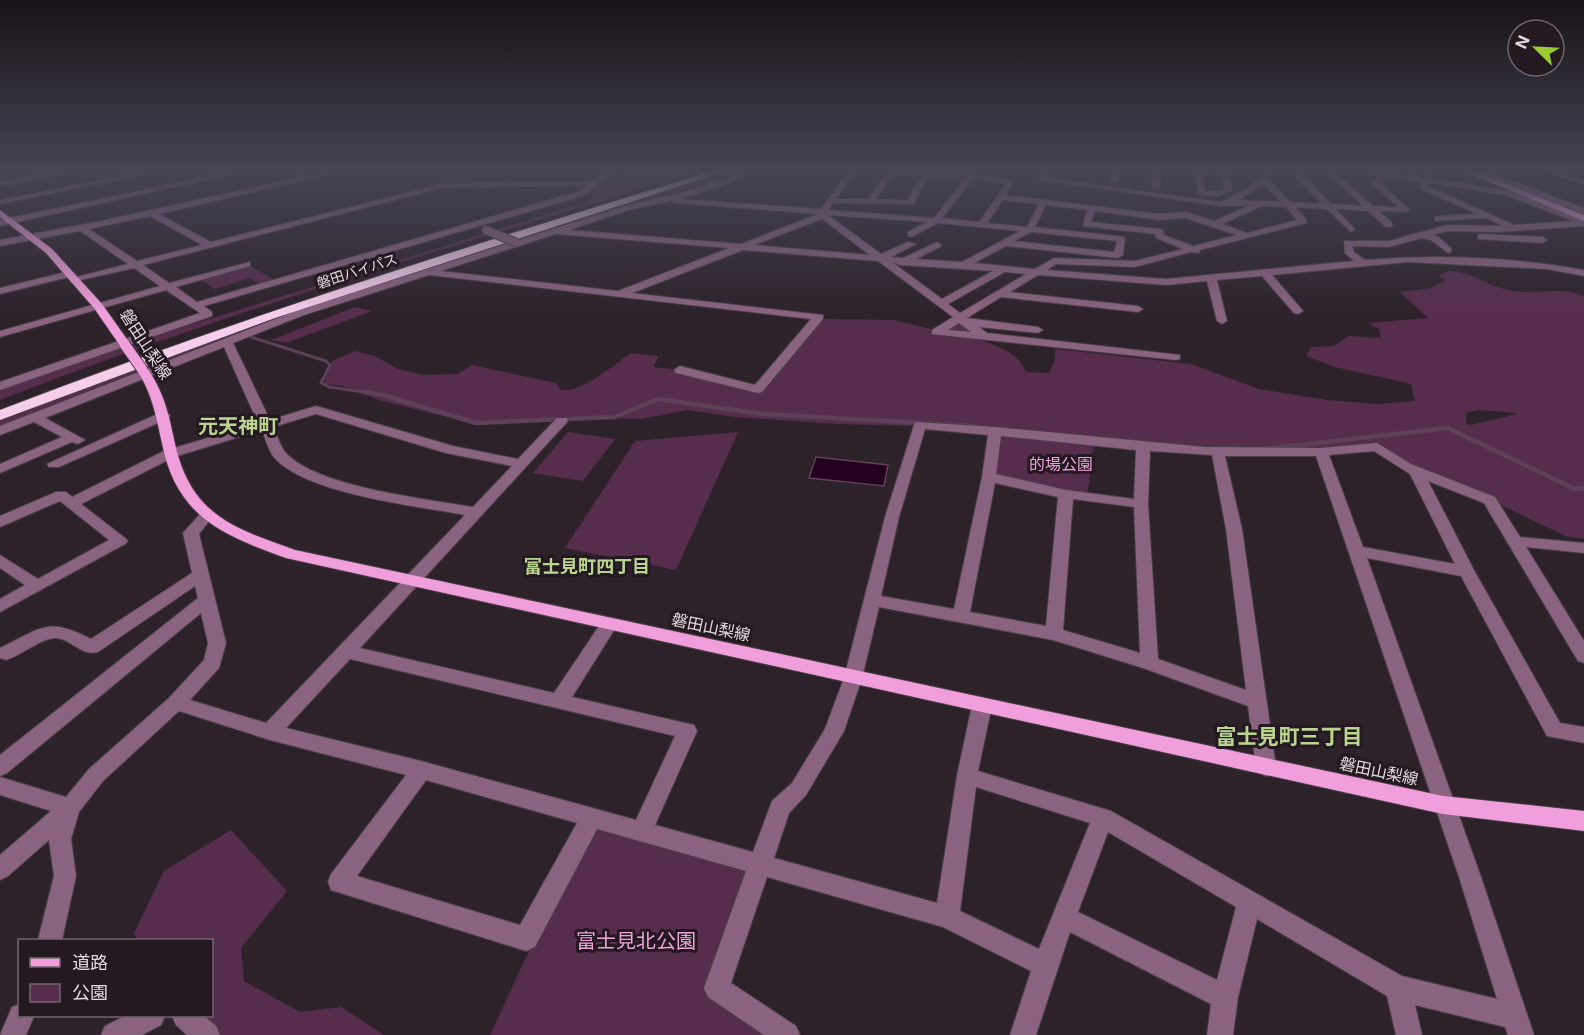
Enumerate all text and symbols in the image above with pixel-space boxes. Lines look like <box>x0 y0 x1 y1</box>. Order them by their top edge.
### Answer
north arrow <box>1506 18 1566 78</box>
text: N <box>1511 32 1534 52</box>
street label: 磐田バイパス <box>314 250 399 292</box>
street label: 磐田山梨線 <box>116 305 176 383</box>
district label: 元天神町 <box>198 414 278 438</box>
park label: 的場公園 <box>1029 454 1093 474</box>
district label: 富士見町四丁目 <box>524 556 650 577</box>
street label: 磐田山梨線 <box>670 609 752 645</box>
district label: 富士見町三丁目 <box>1216 724 1363 749</box>
street label: 磐田山梨線 <box>1338 753 1420 789</box>
park label: 富士見北公園 <box>576 929 696 953</box>
legend <box>18 939 213 1017</box>
text: 道路 <box>72 952 108 973</box>
text: 公園 <box>72 982 108 1003</box>

